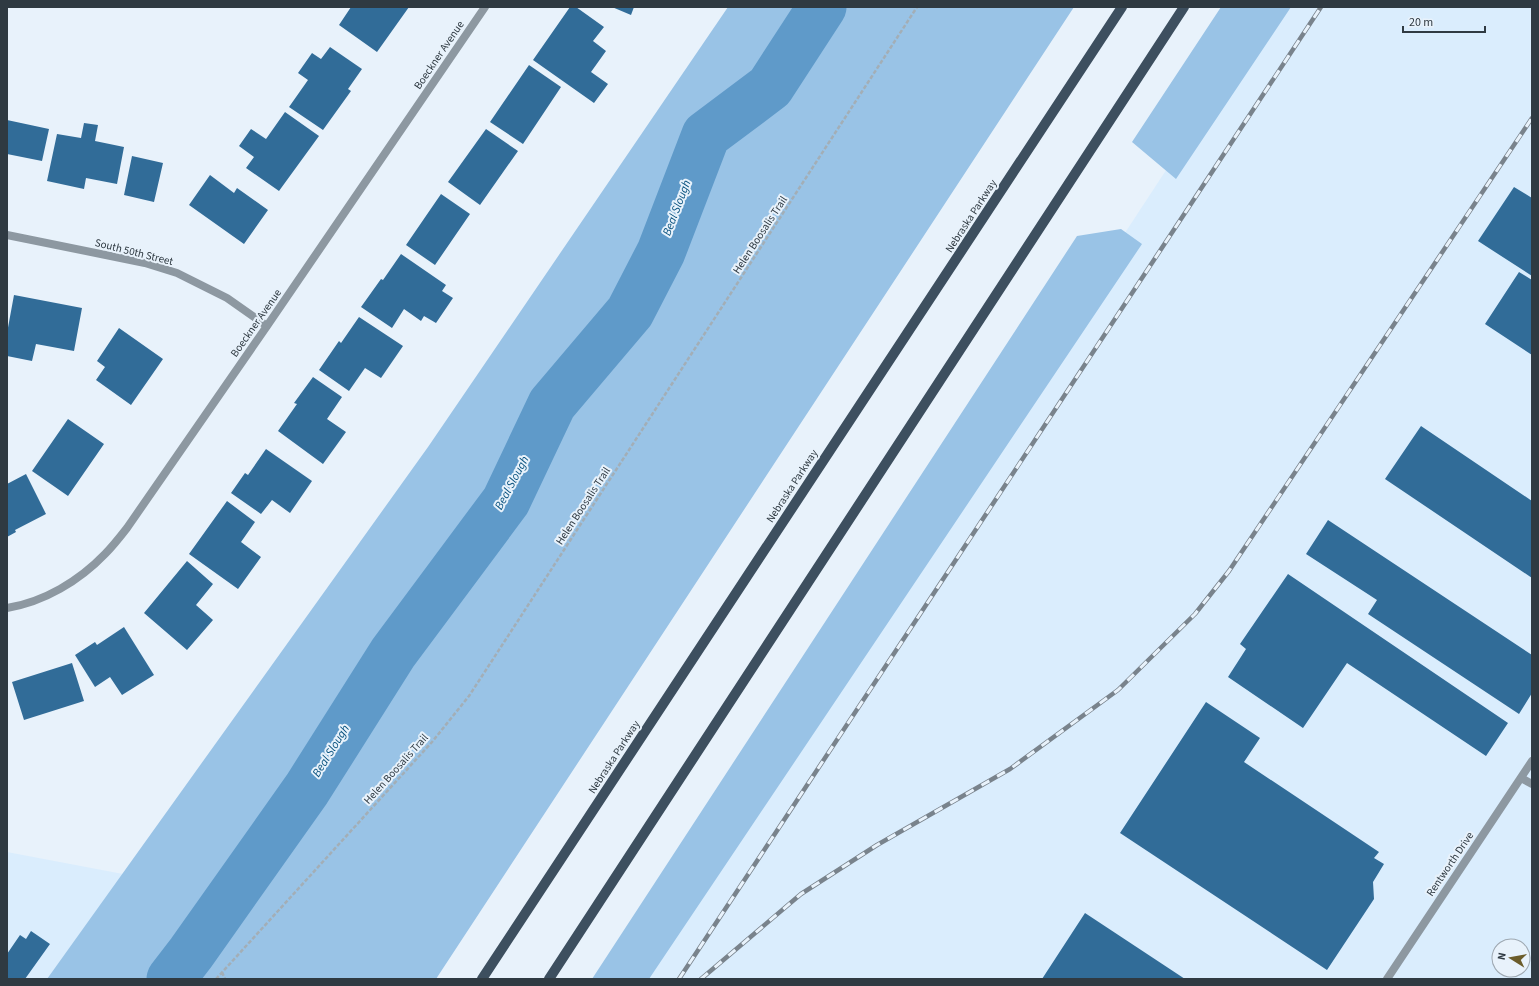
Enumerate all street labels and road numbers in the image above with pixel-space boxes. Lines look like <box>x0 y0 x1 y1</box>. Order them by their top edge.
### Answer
street label: Boeckner Avenue <box>410 17 468 92</box>
street label: Nebraska Parkway <box>942 176 1000 256</box>
street label: Helen Boosalis Trail <box>729 193 791 277</box>
street label: South 50th Street <box>93 235 175 269</box>
street label: Boeckner Avenue <box>227 286 285 360</box>
street label: Nebraska Parkway <box>763 446 821 526</box>
street label: Helen Boosalis Trail <box>552 464 614 548</box>
street label: Nebraska Parkway <box>585 717 643 797</box>
street label: Helen Boosalis Trail <box>360 730 432 807</box>
street label: Rentworth Drive <box>1423 828 1477 899</box>

